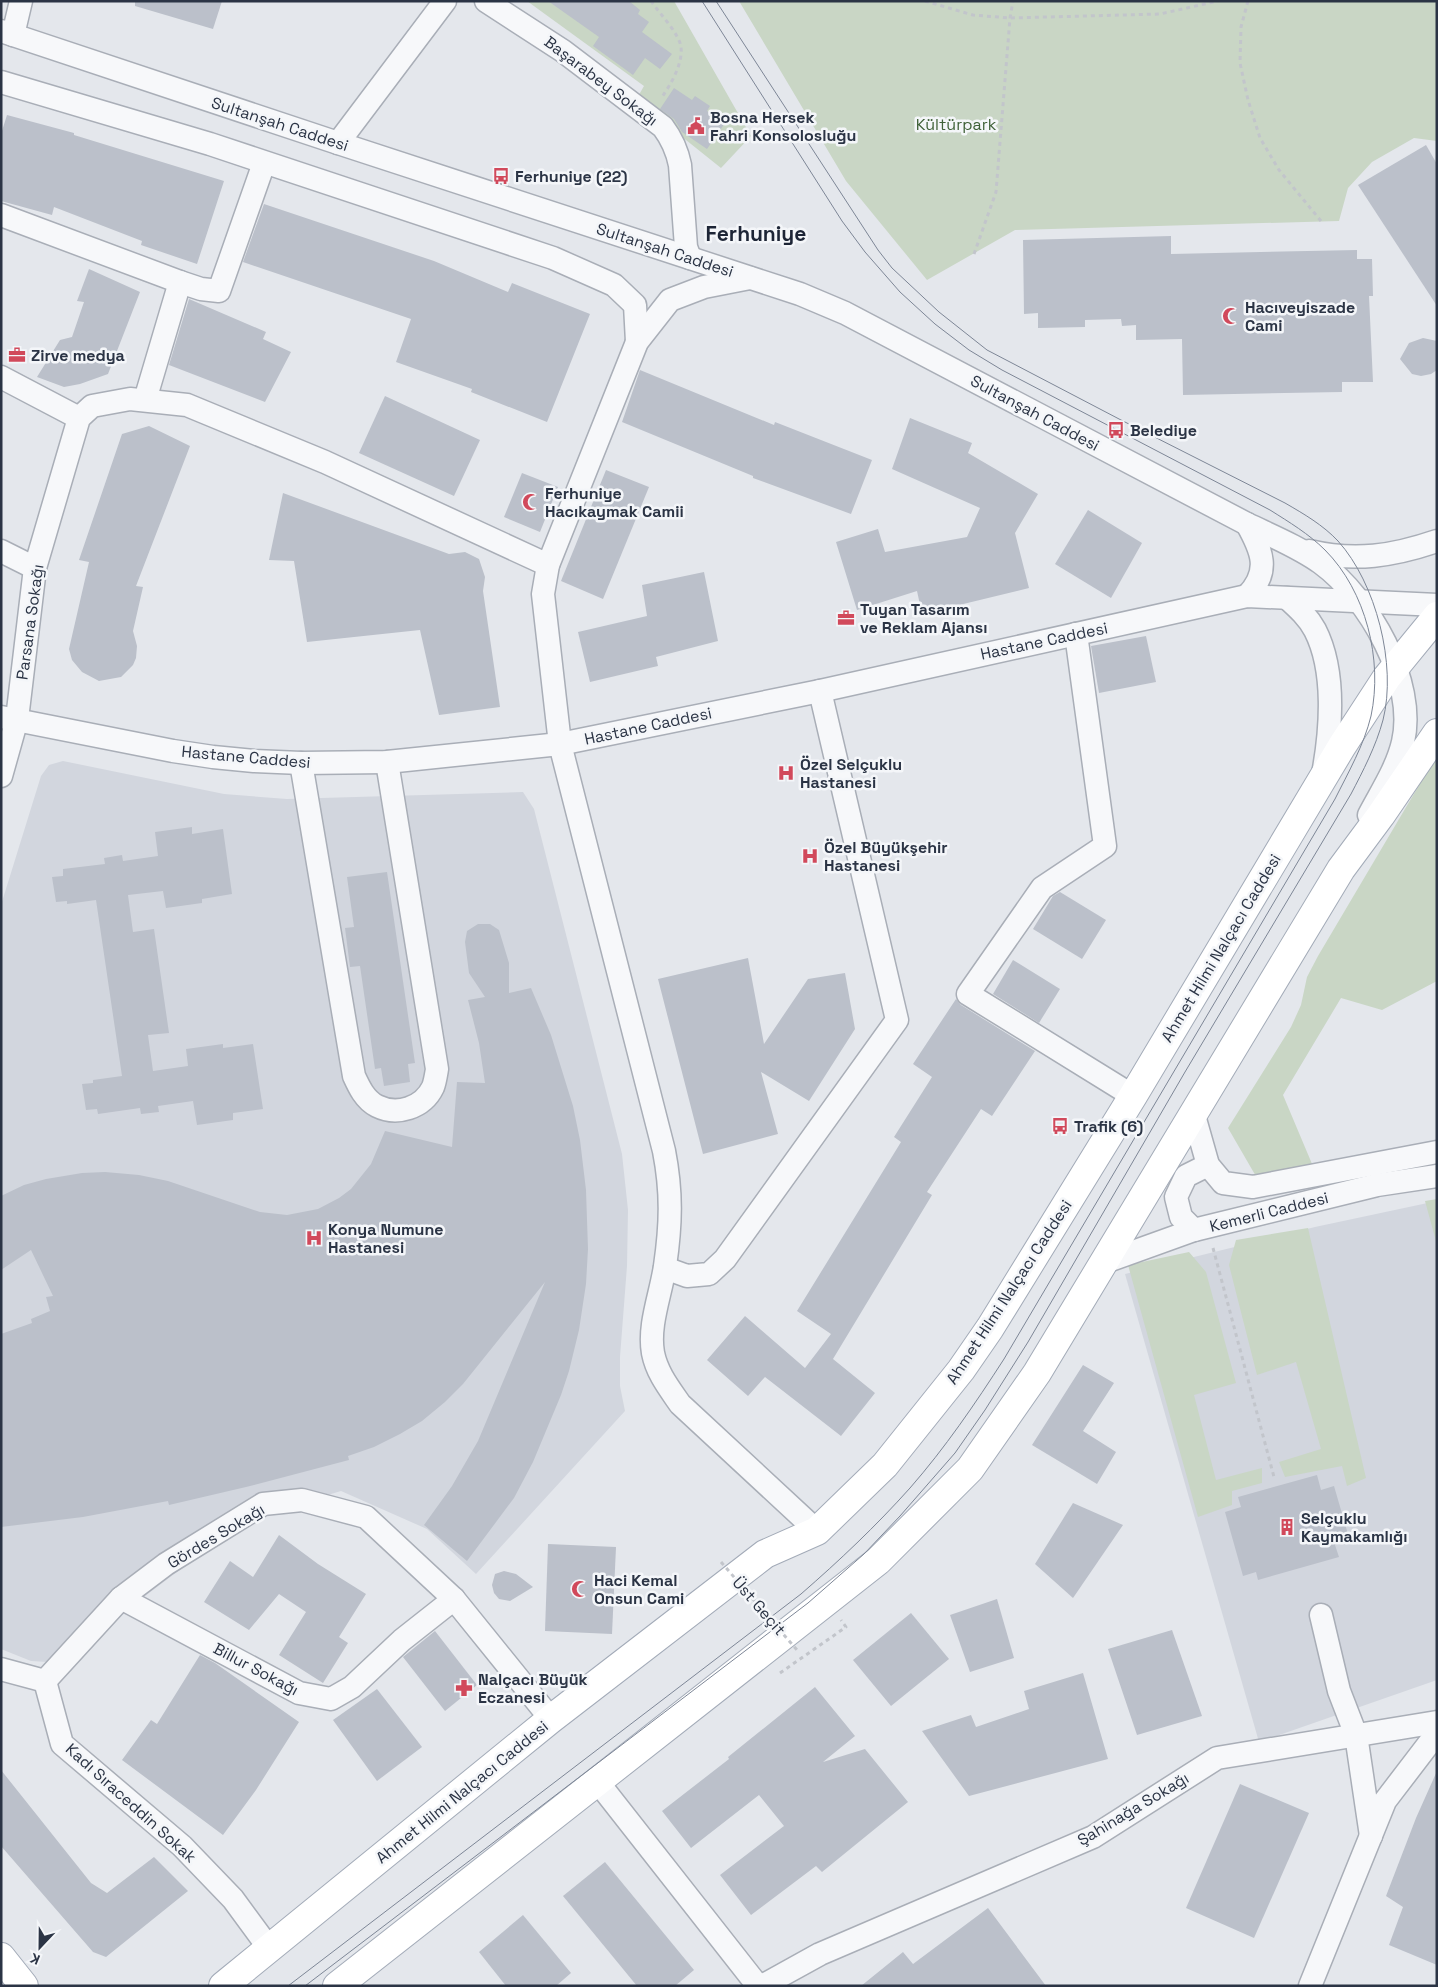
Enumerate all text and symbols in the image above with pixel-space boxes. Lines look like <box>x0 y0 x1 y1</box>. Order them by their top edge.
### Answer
street label: Başarabey Sokağı <box>540 31 662 131</box>
street label: Sultanşah Caddesi <box>209 92 351 156</box>
place label: Bosna Hersek Fahri Konsolosluğu <box>710 107 856 146</box>
park label: Kültürpark <box>916 114 997 135</box>
public building icon: Bosna Hersek Fahri Konsolosluğu <box>686 116 706 136</box>
bus stop icon: Ferhuniye (22) <box>491 166 511 186</box>
place label: Ferhuniye (22) <box>515 166 627 187</box>
street label: Sultanşah Caddesi <box>594 218 736 282</box>
district label: Ferhuniye <box>706 220 806 247</box>
place label: Hacıveyiszade Cami <box>1245 297 1355 336</box>
mosque icon: Hacıveyiszade Cami <box>1221 306 1241 326</box>
office icon: Zirve medya <box>7 345 27 365</box>
place label: Zirve medya <box>31 345 125 366</box>
street label: Sultanşah Caddesi <box>967 370 1103 456</box>
bus stop icon: Belediye <box>1106 420 1126 440</box>
place label: Belediye <box>1130 420 1197 441</box>
place label: Ferhuniye Hacıkaymak Camii <box>545 483 684 522</box>
mosque icon: Ferhuniye Hacıkaymak Camii <box>521 492 541 512</box>
street label: Parsana Sokağı <box>11 563 49 681</box>
place label: Tuyan Tasarım ve Reklam Ajansı <box>860 599 987 638</box>
office icon: Tuyan Tasarım ve Reklam Ajansı <box>836 608 856 628</box>
street label: Hastane Caddesi <box>978 617 1110 665</box>
street label: Hastane Caddesi <box>582 702 714 750</box>
street label: Hastane Caddesi <box>181 741 311 773</box>
place label: Özel Selçuklu Hastanesi <box>800 754 902 793</box>
hospital icon: Özel Selçuklu Hastanesi <box>776 763 796 783</box>
place label: Özel Büyükşehir Hastanesi <box>824 837 948 876</box>
hospital icon: Özel Büyükşehir Hastanesi <box>800 846 820 866</box>
street label: Ahmet Hilmi Nalçacı Caddesi <box>1156 850 1286 1046</box>
bus stop icon: Trafik (6) <box>1050 1116 1070 1136</box>
place label: Trafik (6) <box>1074 1116 1143 1137</box>
street label: Kemerli Caddesi <box>1207 1187 1331 1237</box>
street label: Ahmet Hilmi Nalçacı Caddesi <box>941 1196 1077 1388</box>
place label: Konya Numune Hastanesi <box>328 1219 444 1258</box>
hospital icon: Konya Numune Hastanesi <box>304 1228 324 1248</box>
street label: Gördes Sokağı <box>164 1499 268 1573</box>
place label: Selçuklu Kaymakamlığı <box>1301 1508 1408 1547</box>
building icon: Selçuklu Kaymakamlığı <box>1277 1517 1297 1537</box>
place label: Haci Kemal Onsun Cami <box>594 1570 684 1609</box>
street label: Üst Geçit <box>728 1572 790 1640</box>
mosque icon: Haci Kemal Onsun Cami <box>570 1579 590 1599</box>
street label: Billur Sokağı <box>210 1638 302 1700</box>
place label: Nalçacı Büyük Eczanesi <box>478 1669 588 1708</box>
pharmacy icon: Nalçacı Büyük Eczanesi <box>454 1678 474 1698</box>
street label: Ahmet Hilmi Nalçacı Caddesi <box>371 1716 553 1868</box>
street label: Kadı Sıraceddin Sokak <box>61 1739 201 1868</box>
street label: Şahinağa Sokağı <box>1073 1767 1193 1851</box>
north arrow <box>15 1922 65 1972</box>
text: K <box>27 1949 43 1969</box>

